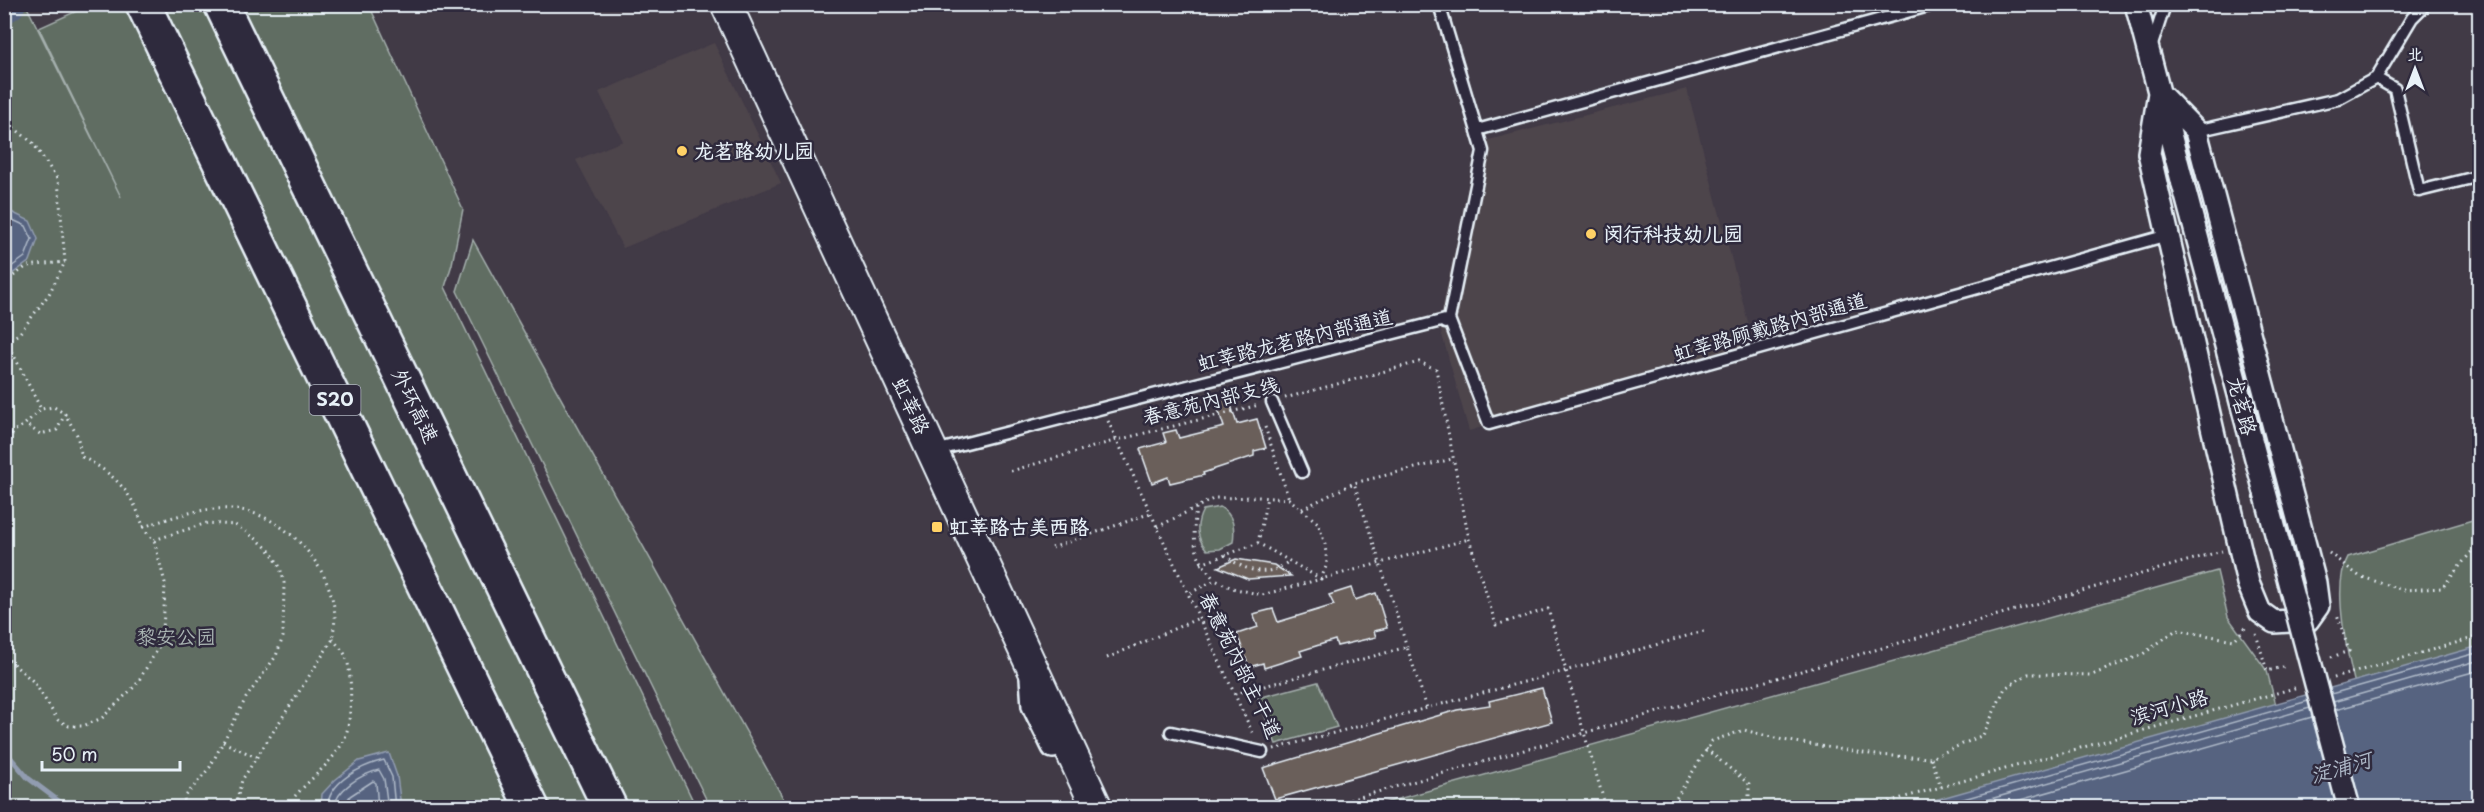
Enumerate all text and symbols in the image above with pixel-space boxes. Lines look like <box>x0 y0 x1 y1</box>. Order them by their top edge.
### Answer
north arrow <box>2385 39 2445 99</box>
text: 北 <box>2407 41 2423 65</box>
place label: 龙茗路幼儿园 <box>694 135 814 165</box>
marker: 龙茗路幼儿园 <box>675 144 689 158</box>
place label: 闵行科技幼儿园 <box>1603 218 1743 248</box>
marker: 闵行科技幼儿园 <box>1584 227 1598 241</box>
street label: 虹莘路顾戴路内部通道 <box>1669 284 1870 368</box>
street label: 虹莘路龙茗路内部通道 <box>1194 300 1395 378</box>
street label: 外环高速 <box>385 363 447 448</box>
street label: 春意苑内部支线 <box>1139 369 1282 432</box>
street label: 虹莘路 <box>886 372 939 440</box>
street label: 龙茗路 <box>2221 373 2265 440</box>
road number: S20 <box>310 385 360 415</box>
place label: 虹莘路古美西路 <box>949 511 1089 541</box>
marker: 虹莘路古美西路 <box>930 520 944 534</box>
street label: 春意苑内部主干道 <box>1192 586 1289 743</box>
park label: 黎安公园 <box>136 621 216 651</box>
street label: 滨河小路 <box>2126 680 2212 731</box>
scale bar <box>42 734 180 772</box>
text: 50 m <box>51 740 98 767</box>
water label: 淀浦河 <box>2306 741 2378 790</box>

